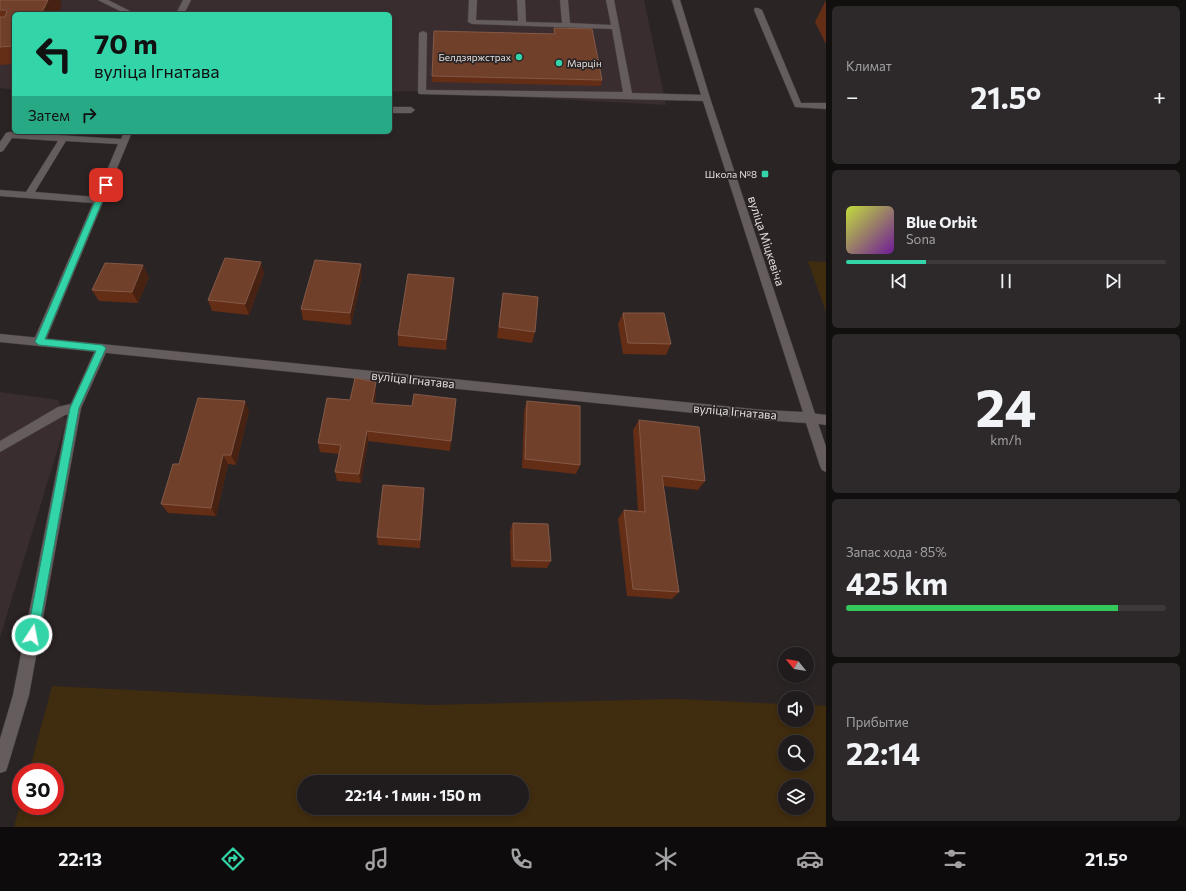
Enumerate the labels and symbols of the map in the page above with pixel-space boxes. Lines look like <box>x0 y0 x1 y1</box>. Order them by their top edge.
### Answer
place label: Белдзяржстрах <box>438 51 512 63</box>
marker: Белдзяржстрах <box>514 52 524 62</box>
place label: Марцін <box>567 57 602 69</box>
marker: Марцін <box>554 58 564 68</box>
pin <box>89 168 123 202</box>
place label: Школа №8 <box>705 168 757 180</box>
marker: Школа №8 <box>760 169 770 179</box>
street label: вуліца Міцкевіча <box>746 194 788 287</box>
street label: вуліца Ігнатава <box>371 368 456 390</box>
street label: вуліца Ігнатава <box>693 400 777 422</box>
position arrow <box>11 614 53 656</box>
north arrow <box>778 647 814 683</box>
speed limit sign: 30 <box>12 763 64 815</box>

